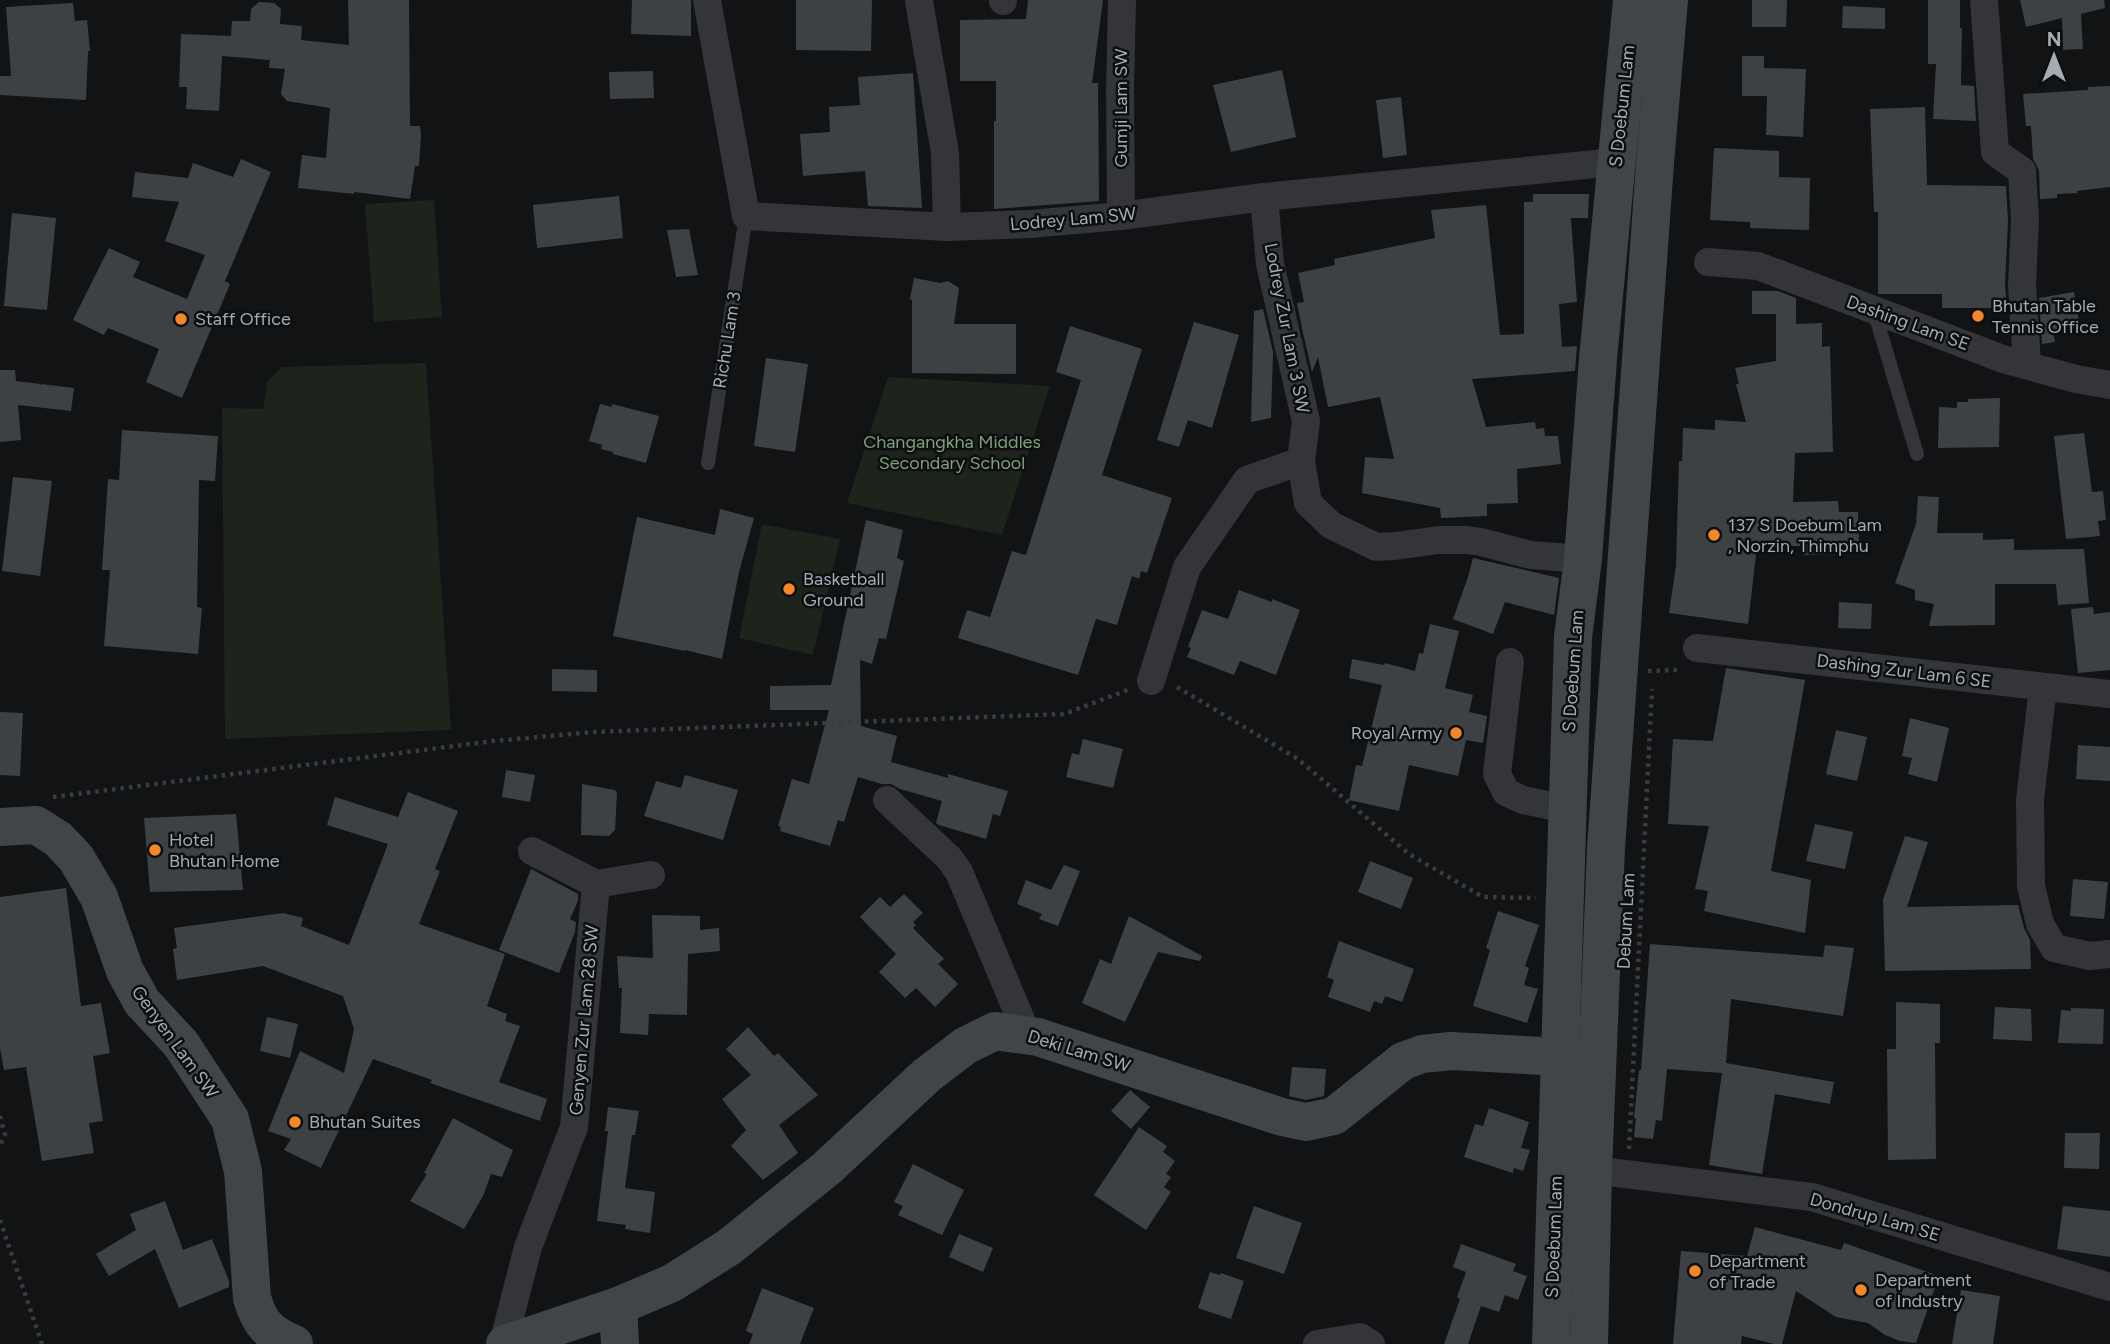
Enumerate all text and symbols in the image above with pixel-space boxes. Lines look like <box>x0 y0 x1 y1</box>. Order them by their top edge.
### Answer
north arrow <box>2019 21 2089 91</box>
text: N <box>2047 28 2061 51</box>
street label: S Doebum Lam <box>1605 44 1639 168</box>
street label: Gumji Lam SW <box>1110 48 1132 168</box>
street label: Lodrey Lam SW <box>1009 202 1138 235</box>
street label: Lodrey Zur Lam 3 SW <box>1260 241 1314 416</box>
street label: Richu Lam 3 <box>708 290 746 390</box>
street label: Dashing Lam SE <box>1844 291 1972 355</box>
place label: Bhutan Table Tennis Office <box>1992 295 2099 338</box>
place label: Staff Office <box>195 308 291 330</box>
marker: Bhutan Table Tennis Office <box>1970 308 1986 324</box>
marker: Staff Office <box>173 311 189 327</box>
park label: Changangkha Middles Secondary School <box>863 431 1041 474</box>
place label: 137 S Doebum Lam , Norzin, Thimphu <box>1728 514 1882 557</box>
marker: 137 S Doebum Lam , Norzin, Thimphu <box>1706 527 1722 543</box>
place label: Basketball Ground <box>803 568 884 611</box>
marker: Basketball Ground <box>781 581 797 597</box>
street label: S Doebum Lam <box>1558 609 1588 733</box>
street label: Dashing Zur Lam 6 SE <box>1815 649 1993 693</box>
place label: Royal Army <box>1351 722 1443 744</box>
marker: Royal Army <box>1448 725 1464 741</box>
place label: Hotel Bhutan Home <box>169 829 280 872</box>
marker: Hotel Bhutan Home <box>147 842 163 858</box>
street label: Debum Lam <box>1612 872 1640 970</box>
street label: Genyen Zur Lam 28 SW <box>565 923 603 1116</box>
street label: Genyen Lam SW <box>127 981 224 1103</box>
street label: Deki Lam SW <box>1025 1025 1134 1077</box>
place label: Bhutan Suites <box>309 1111 421 1133</box>
marker: Bhutan Suites <box>287 1114 303 1130</box>
street label: S Doebum Lam <box>1541 1175 1567 1299</box>
street label: Dondrup Lam SE <box>1807 1188 1943 1246</box>
place label: Department of Trade <box>1709 1250 1806 1293</box>
marker: Department of Trade <box>1687 1263 1703 1279</box>
place label: Department of Industry <box>1875 1269 1972 1312</box>
marker: Department of Industry <box>1853 1282 1869 1298</box>

